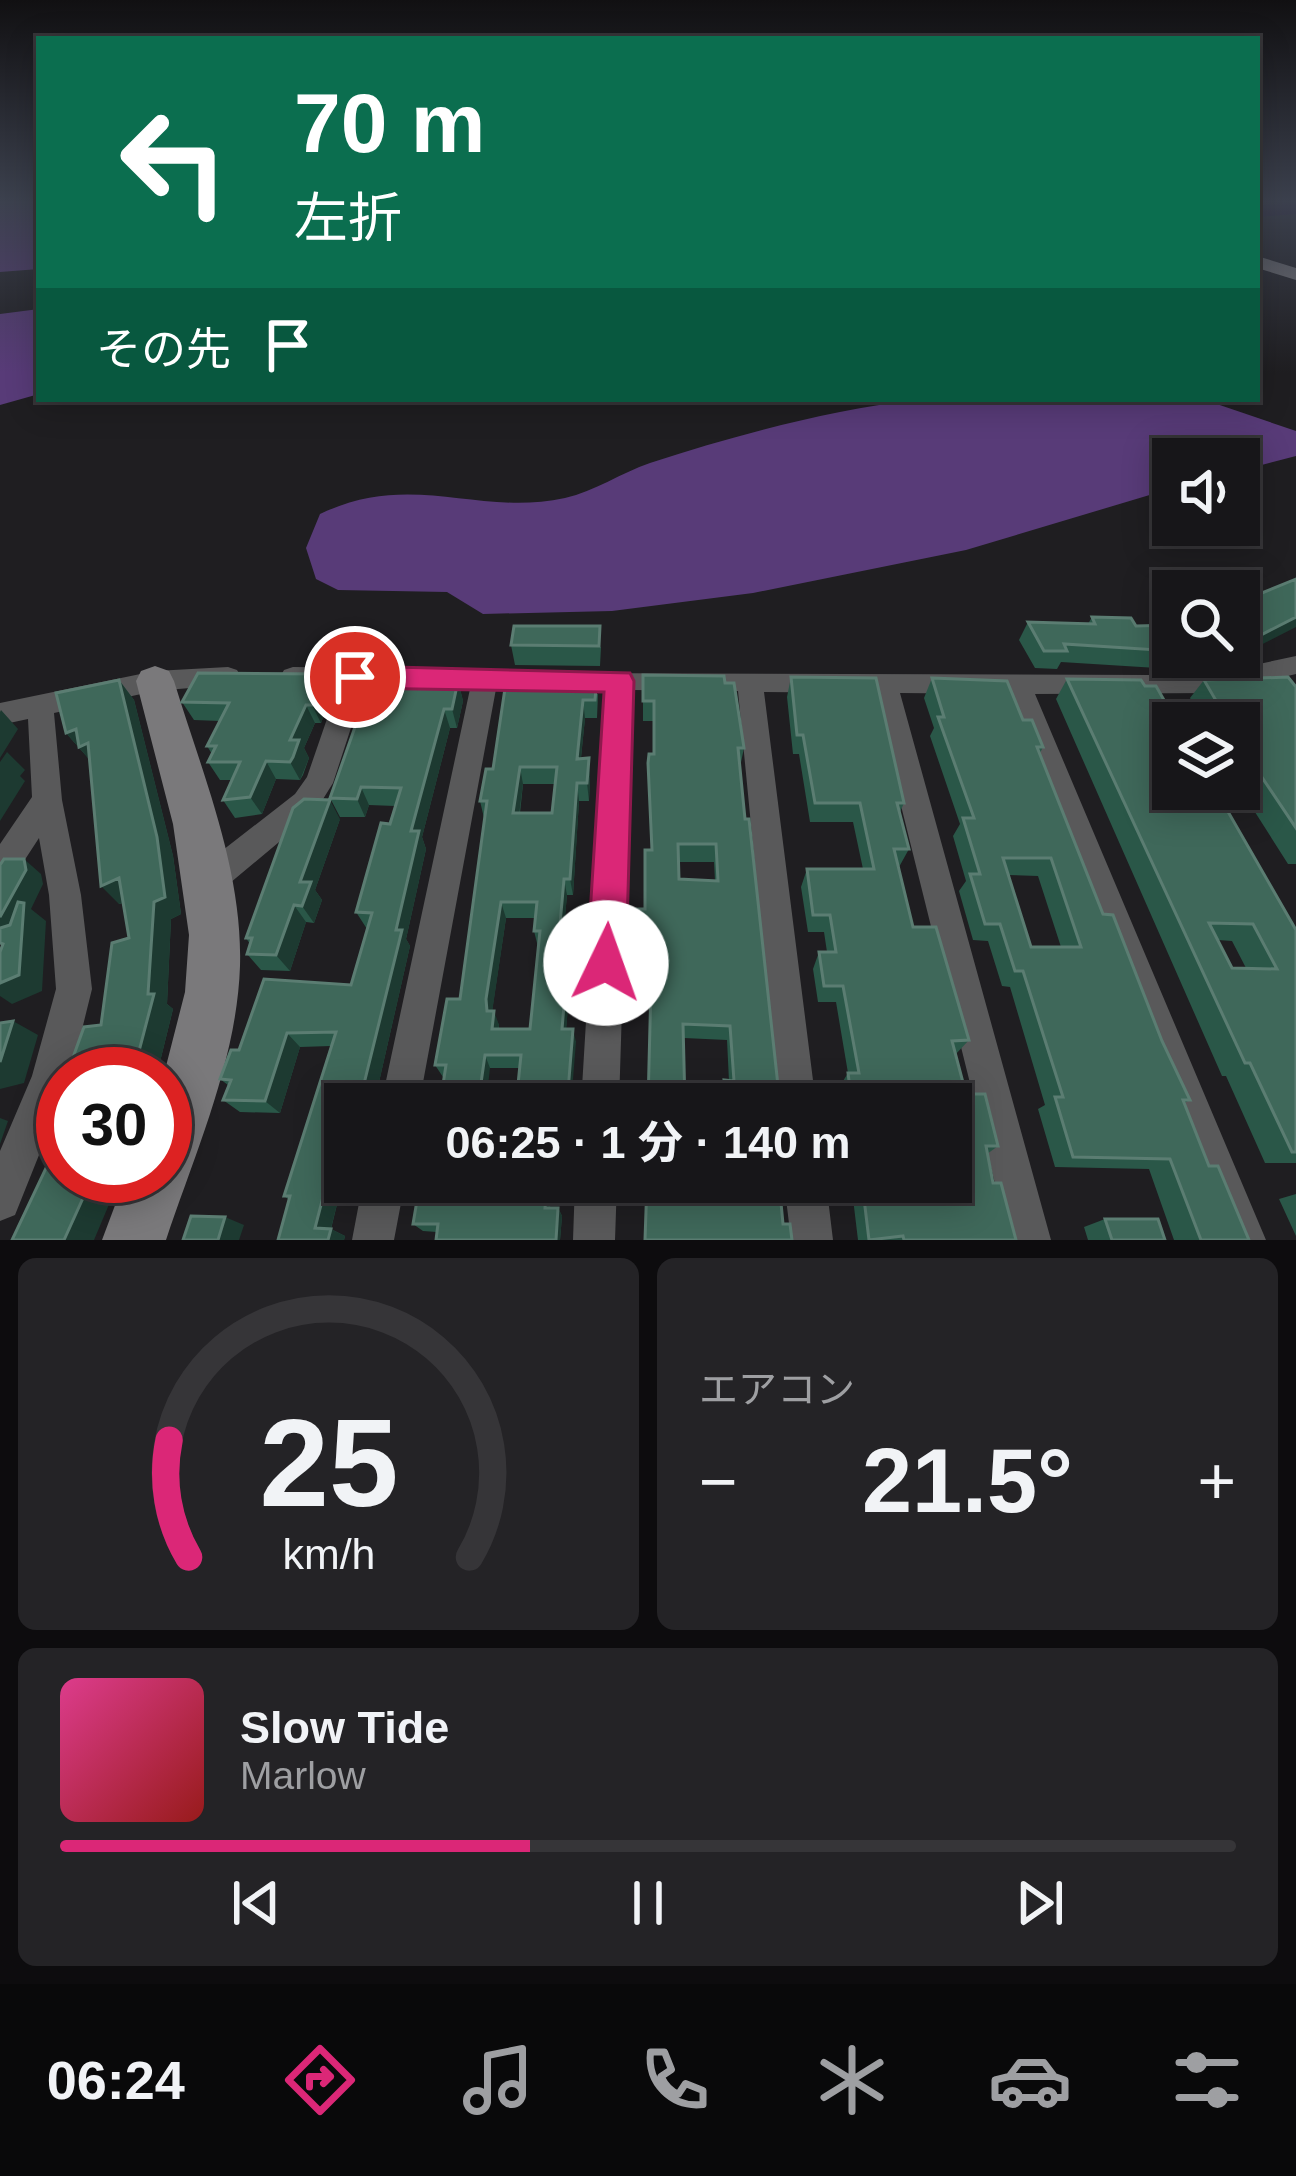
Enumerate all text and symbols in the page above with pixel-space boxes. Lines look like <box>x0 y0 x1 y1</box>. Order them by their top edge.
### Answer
text: 70 m <box>294 76 485 170</box>
icon: left <box>96 84 252 240</box>
text: 左折 <box>294 188 402 248</box>
icon: arrive <box>255 312 321 378</box>
text: その先 <box>96 324 231 375</box>
map controls <box>1152 438 1260 810</box>
button: sound <box>1152 438 1260 546</box>
button: search <box>1152 570 1260 678</box>
pin <box>304 626 406 728</box>
icon: arrive <box>322 644 388 710</box>
button: layers <box>1152 702 1260 810</box>
position arrow <box>543 900 669 1026</box>
speed limit sign: 30 <box>36 1047 192 1203</box>
text: 06:25 · 1 分 · 140 m <box>445 1117 851 1168</box>
text: エアコン <box>699 1368 855 1411</box>
text: 25 <box>259 1393 398 1532</box>
text: 21.5° <box>862 1431 1073 1531</box>
text: − <box>699 1444 738 1518</box>
text: + <box>1197 1444 1236 1518</box>
text: km/h <box>282 1530 375 1578</box>
text: Slow Tide <box>240 1702 449 1753</box>
text: Marlow <box>240 1754 366 1797</box>
icon: previous <box>223 1870 289 1936</box>
icon: pause <box>615 1870 681 1936</box>
icon: next <box>1007 1870 1073 1936</box>
icon: directions <box>278 2038 362 2122</box>
icon: music <box>456 2038 540 2122</box>
icon: phone <box>633 2038 717 2122</box>
icon: climate <box>810 2038 894 2122</box>
icon: car <box>988 2038 1072 2122</box>
icon: filters <box>1165 2038 1249 2122</box>
text: 06:24 <box>47 2050 185 2110</box>

